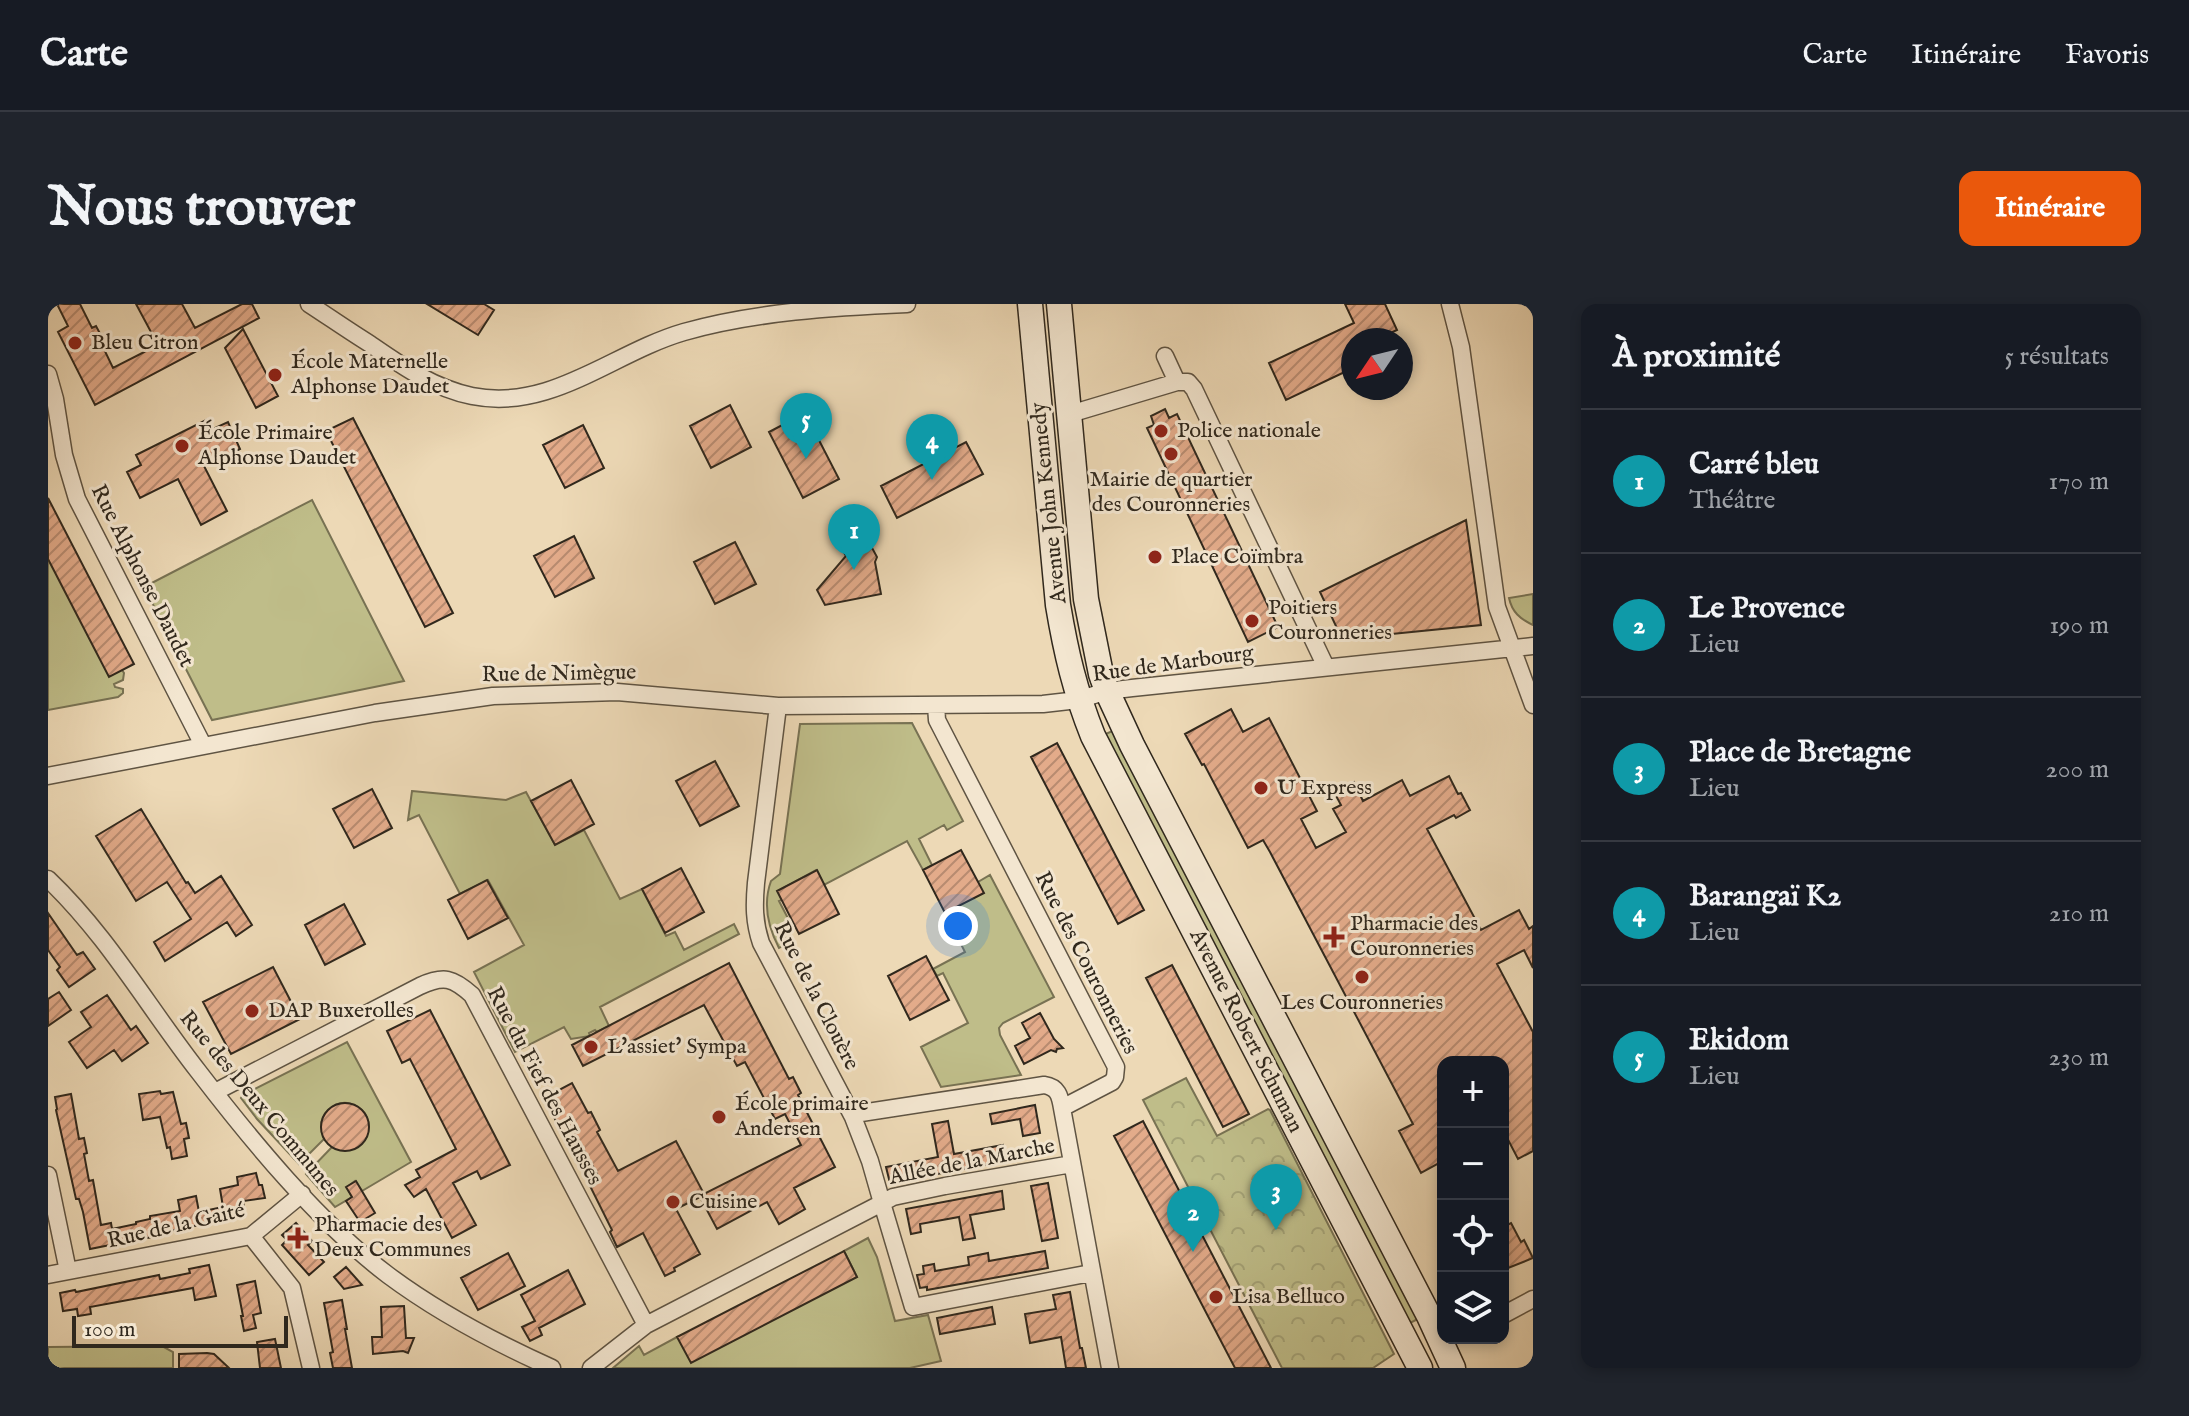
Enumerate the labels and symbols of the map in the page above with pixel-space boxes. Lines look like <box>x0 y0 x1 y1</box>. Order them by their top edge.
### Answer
north arrow <box>1341 328 1413 400</box>
place label: Bleu Citron <box>91 329 199 357</box>
marker: Bleu Citron <box>66 334 84 352</box>
place label: École Maternelle Alphonse Daudet <box>290 348 450 401</box>
marker: École Maternelle Alphonse Daudet <box>266 366 284 384</box>
pin: 5 <box>780 393 832 459</box>
street label: Avenue John Kennedy <box>1024 401 1074 606</box>
pin: 4 <box>906 414 958 480</box>
place label: Police nationale <box>1177 417 1321 445</box>
place label: École Primaire Alphonse Daudet <box>197 419 357 472</box>
marker: Police nationale <box>1152 422 1170 440</box>
marker: École Primaire Alphonse Daudet <box>173 437 191 455</box>
marker: Mairie de quartier des Couronneries <box>1162 445 1180 463</box>
place label: Mairie de quartier des Couronneries <box>1090 466 1252 519</box>
street label: Rue Alphonse Daudet <box>84 480 200 672</box>
pin: 1 <box>828 504 880 570</box>
place label: Place Coïmbra <box>1171 543 1304 571</box>
marker: Place Coïmbra <box>1146 548 1164 566</box>
place label: Poitiers Couronneries <box>1268 594 1392 647</box>
marker: Poitiers Couronneries <box>1243 612 1261 630</box>
street label: Rue de Marbourg <box>1090 639 1257 689</box>
street label: Rue de Nimègue <box>481 659 637 689</box>
place label: U Express <box>1277 774 1372 802</box>
marker: U Express <box>1252 779 1270 797</box>
street label: Rue des Couronneries <box>1028 867 1144 1059</box>
your location <box>938 906 978 946</box>
place label: Pharmacie des Couronneries <box>1350 910 1478 963</box>
street label: Rue de la Clouère <box>767 917 865 1075</box>
street label: Avenue Robert Schuman <box>1182 924 1310 1138</box>
marker: Pharmacie des Couronneries <box>1325 928 1343 946</box>
marker: Les Couronneries <box>1353 968 1371 986</box>
street label: Rue du Fief des Hausses <box>480 982 608 1190</box>
place label: Les Couronneries <box>1281 989 1443 1017</box>
place label: DAP Buxerolles <box>268 997 414 1025</box>
marker: DAP Buxerolles <box>243 1002 261 1020</box>
street label: Rue des Deux Communes <box>173 1005 345 1203</box>
place label: L'assiet' Sympa <box>607 1033 747 1061</box>
marker: L'assiet' Sympa <box>582 1038 600 1056</box>
place label: École primaire Andersen <box>734 1090 869 1143</box>
marker: École primaire Andersen <box>710 1108 728 1126</box>
street label: Allée de la Marche <box>886 1132 1057 1192</box>
pin: 3 <box>1250 1164 1302 1230</box>
pin: 2 <box>1167 1186 1219 1252</box>
place label: Cuisine <box>689 1188 757 1216</box>
marker: Cuisine <box>664 1193 682 1211</box>
street label: Rue de la Gaité <box>104 1197 248 1255</box>
place label: Pharmacie des Deux Communes <box>314 1211 471 1264</box>
marker: Pharmacie des Deux Communes <box>289 1229 307 1247</box>
place label: Lisa Belluco <box>1232 1283 1345 1311</box>
marker: Lisa Belluco <box>1207 1288 1225 1306</box>
scale bar <box>72 1312 288 1348</box>

